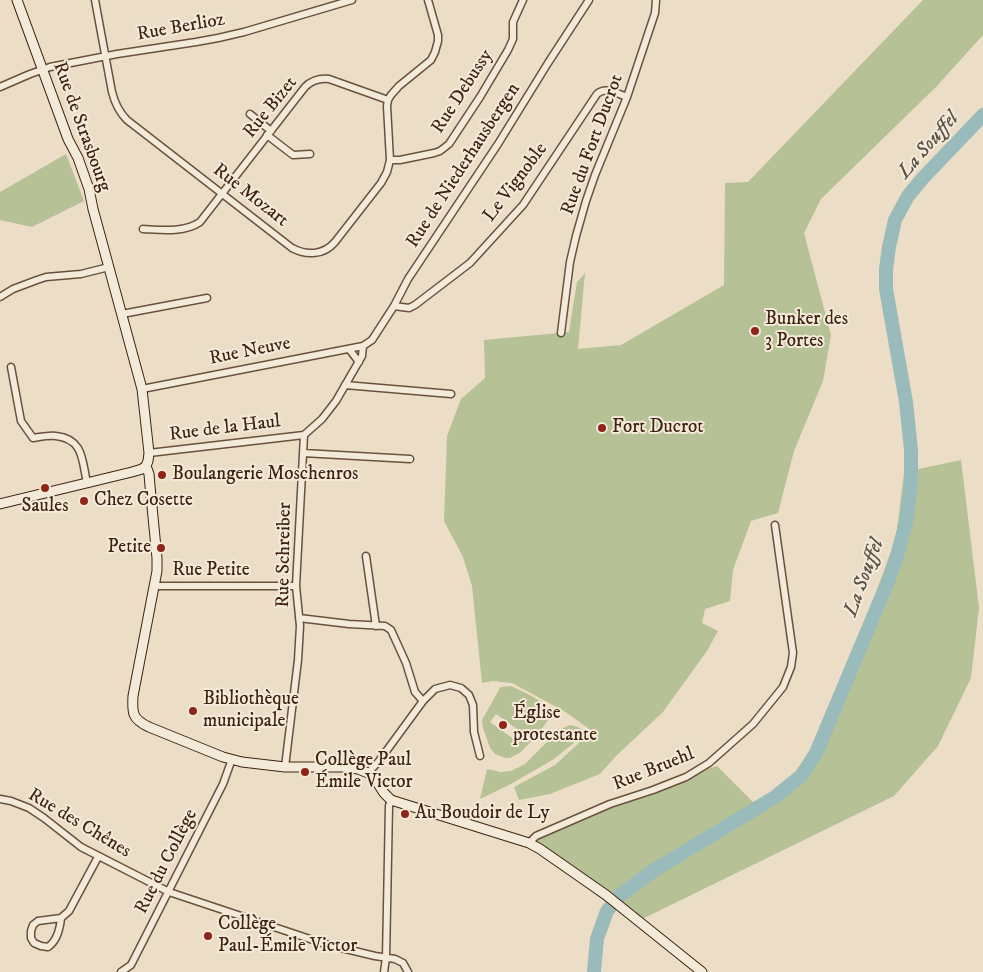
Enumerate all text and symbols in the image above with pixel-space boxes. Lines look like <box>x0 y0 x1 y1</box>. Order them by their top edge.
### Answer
street label: Rue Berlioz <box>135 9 227 47</box>
street label: Rue Debussy <box>427 46 499 138</box>
street label: Rue de Strasbourg <box>47 59 115 195</box>
street label: Rue du Fort Ducrot <box>557 72 629 218</box>
street label: Rue Bizet <box>239 73 303 143</box>
street label: Rue de Niederhausbergen <box>402 79 526 253</box>
water label: La Souffel <box>893 108 965 184</box>
street label: Le Vignoble <box>479 139 553 227</box>
street label: Rue Mozart <box>208 159 292 233</box>
place label: Bunker des 3 Portes <box>765 309 848 353</box>
marker: Bunker des 3 Portes <box>749 325 761 337</box>
street label: Rue Neuve <box>207 333 293 371</box>
street label: Rue de la Haul <box>168 411 282 447</box>
place label: Fort Ducrot <box>612 417 703 439</box>
marker: Fort Ducrot <box>596 422 608 434</box>
place label: Boulangerie Moschenros <box>172 464 358 486</box>
marker: Boulangerie Moschenros <box>156 469 168 481</box>
marker: Saules <box>39 482 51 494</box>
place label: Chez Cosette <box>94 490 193 512</box>
marker: Chez Cosette <box>78 495 90 507</box>
place label: Saules <box>21 496 69 518</box>
street label: Rue Schreiber <box>273 502 297 608</box>
water label: La Souffel <box>840 536 890 620</box>
place label: Petite <box>107 537 151 559</box>
marker: Petite <box>155 542 167 554</box>
street label: Rue Petite <box>172 560 250 582</box>
place label: Bibliothèque municipale <box>203 689 299 733</box>
place label: Église protestante <box>513 703 597 747</box>
marker: Bibliothèque municipale <box>187 705 199 717</box>
marker: Église protestante <box>497 719 509 731</box>
street label: Rue Bruehl <box>610 743 698 797</box>
place label: Collège Paul Émile Victor <box>315 750 413 794</box>
marker: Collège Paul Émile Victor <box>299 766 311 778</box>
street label: Rue des Chênes <box>23 784 135 864</box>
place label: Au Boudoir de Ly <box>415 803 549 825</box>
street label: Rue du Collège <box>131 806 203 918</box>
marker: Au Boudoir de Ly <box>399 808 411 820</box>
place label: Collège Paul-Émile Victor <box>218 914 357 958</box>
marker: Collège Paul-Émile Victor <box>202 930 214 942</box>

